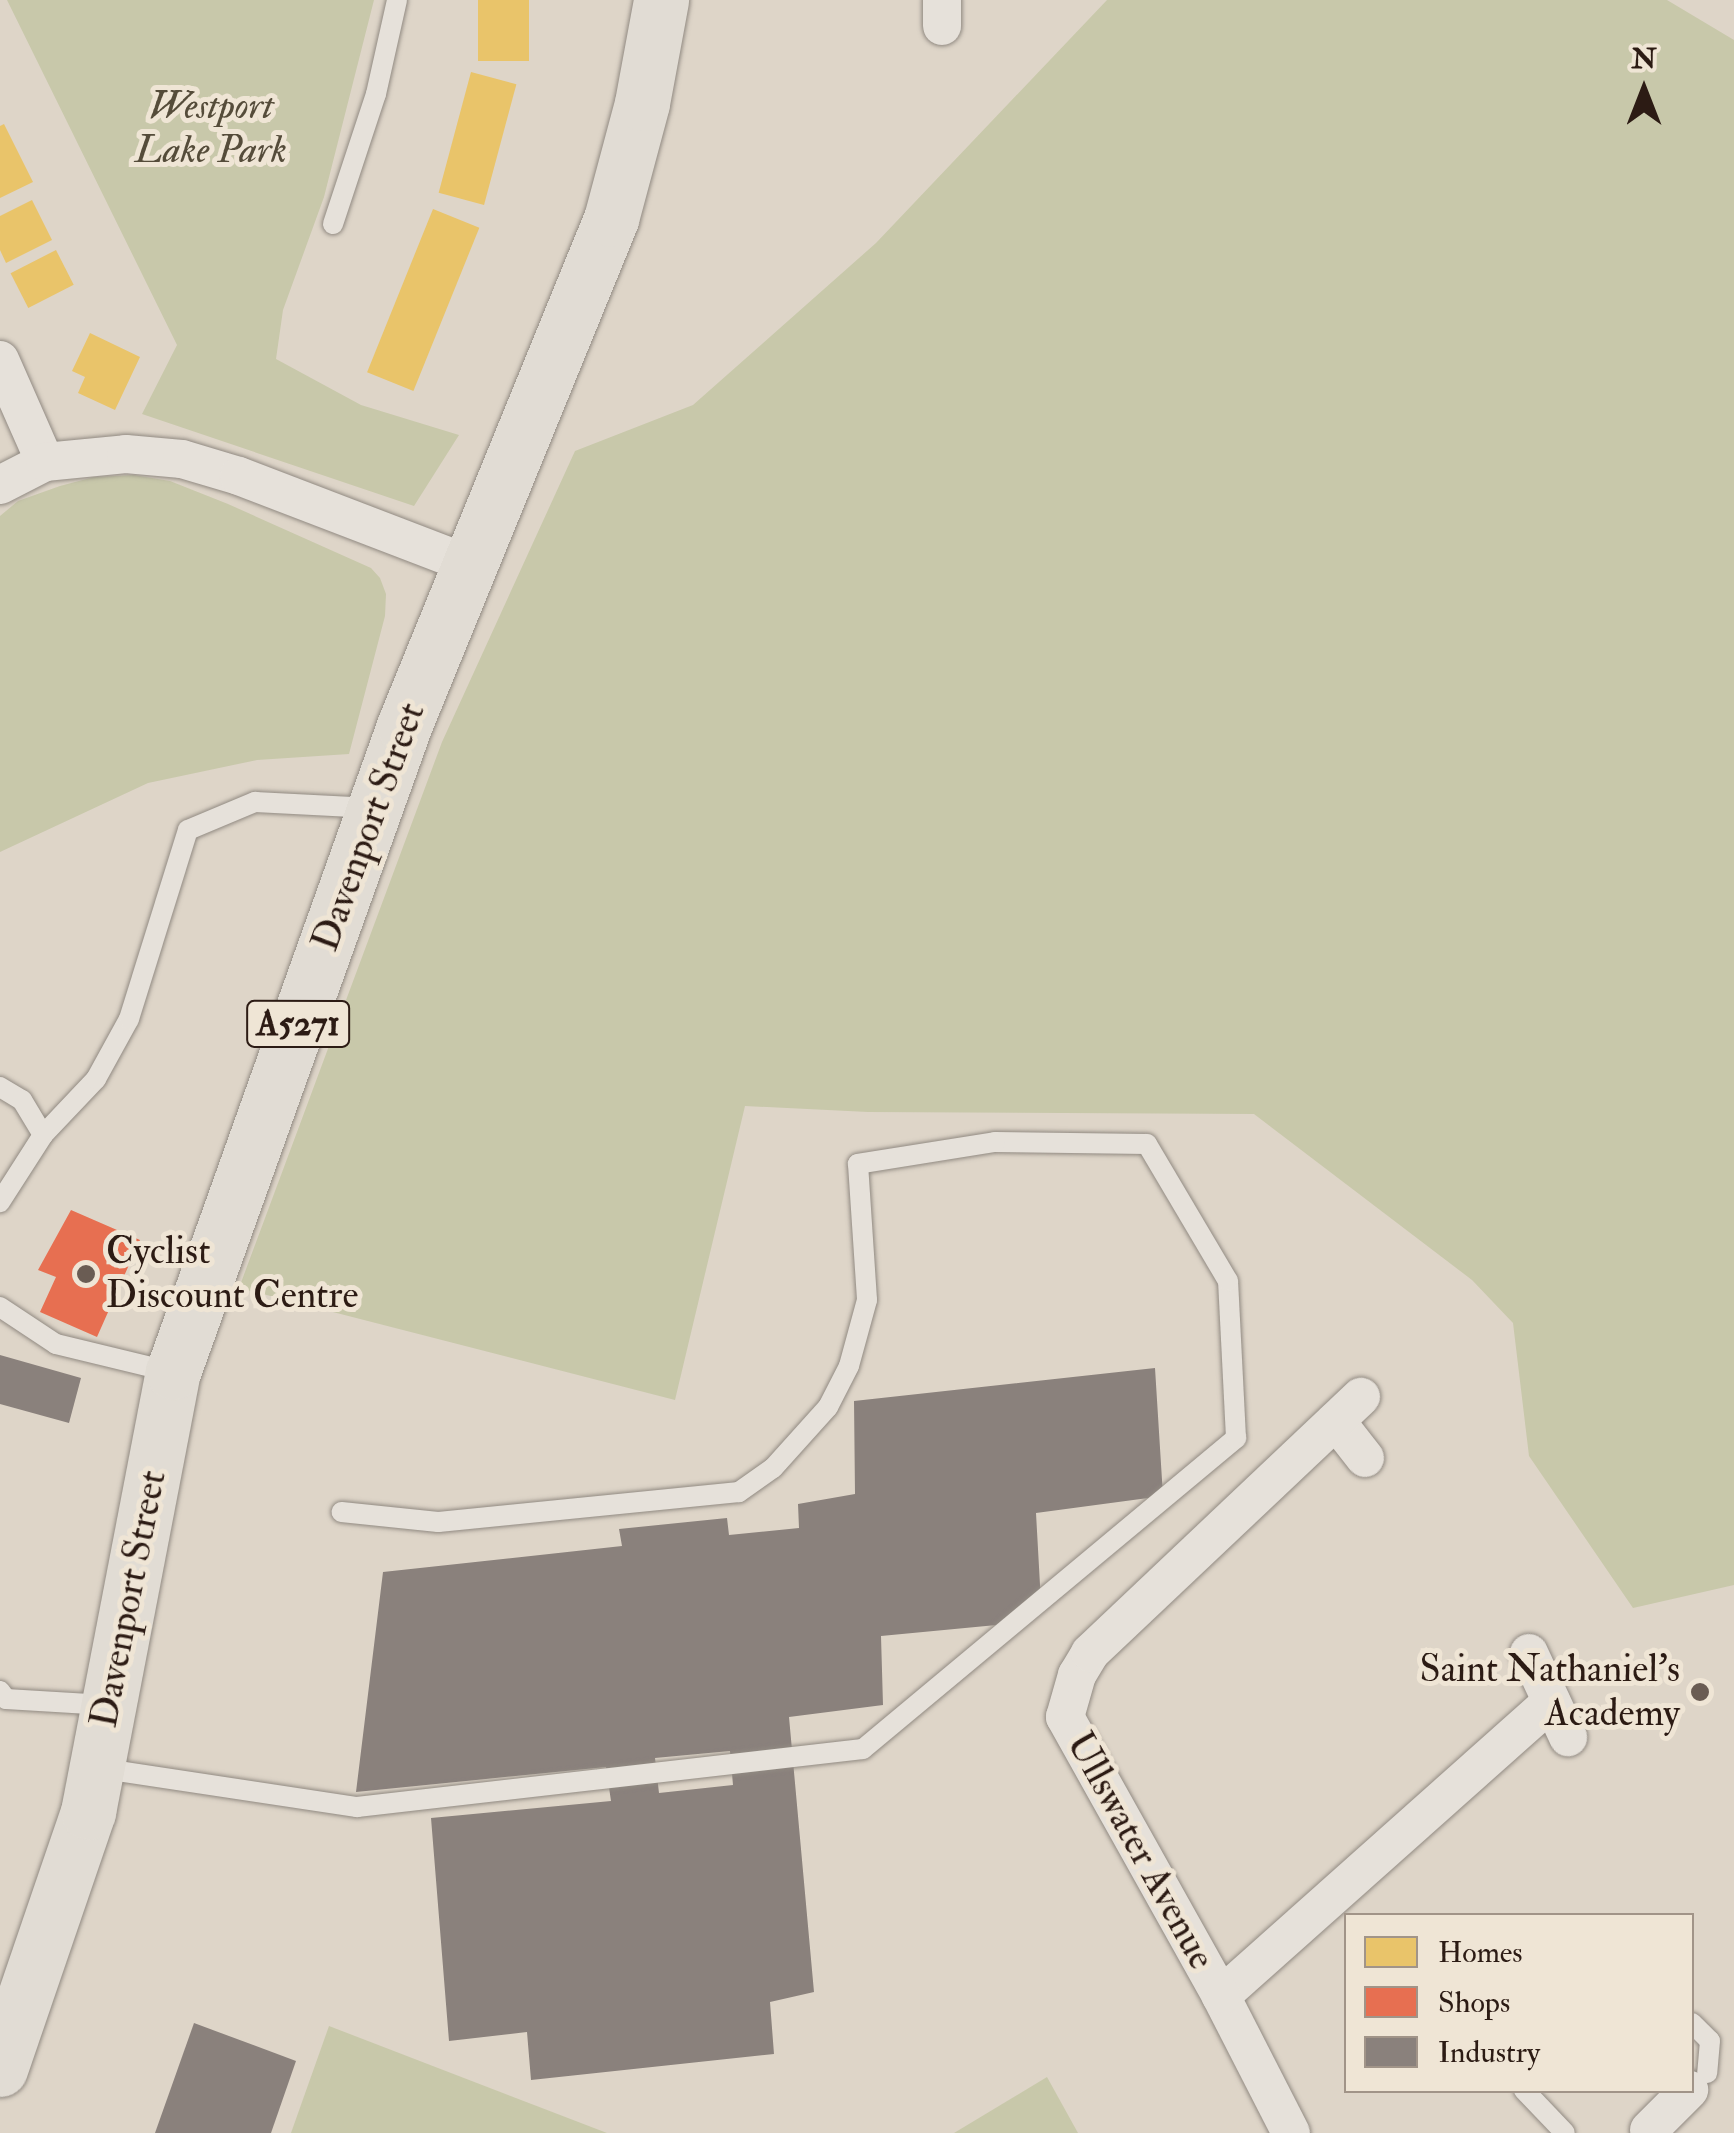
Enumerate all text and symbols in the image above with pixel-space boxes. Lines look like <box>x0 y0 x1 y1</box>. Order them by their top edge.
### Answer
north arrow <box>1594 40 1694 140</box>
text: N <box>1631 42 1657 77</box>
park label: Westport Lake Park <box>135 84 287 173</box>
street label: Davenport Street <box>303 697 435 957</box>
road number: A5271 <box>246 994 350 1054</box>
place label: Cyclist Discount Centre <box>106 1229 358 1318</box>
marker: Cyclist Discount Centre <box>75 1263 97 1285</box>
street label: Davenport Street <box>82 1467 176 1731</box>
place label: Saint Nathaniel's Academy <box>1420 1647 1680 1736</box>
marker: Saint Nathaniel's Academy <box>1689 1681 1711 1703</box>
street label: Ullswater Avenue <box>1056 1725 1224 1977</box>
legend <box>1344 1913 1694 2093</box>
text: Homes <box>1438 1934 1523 1971</box>
text: Shops <box>1438 1984 1510 2021</box>
text: Industry <box>1438 2034 1540 2071</box>

